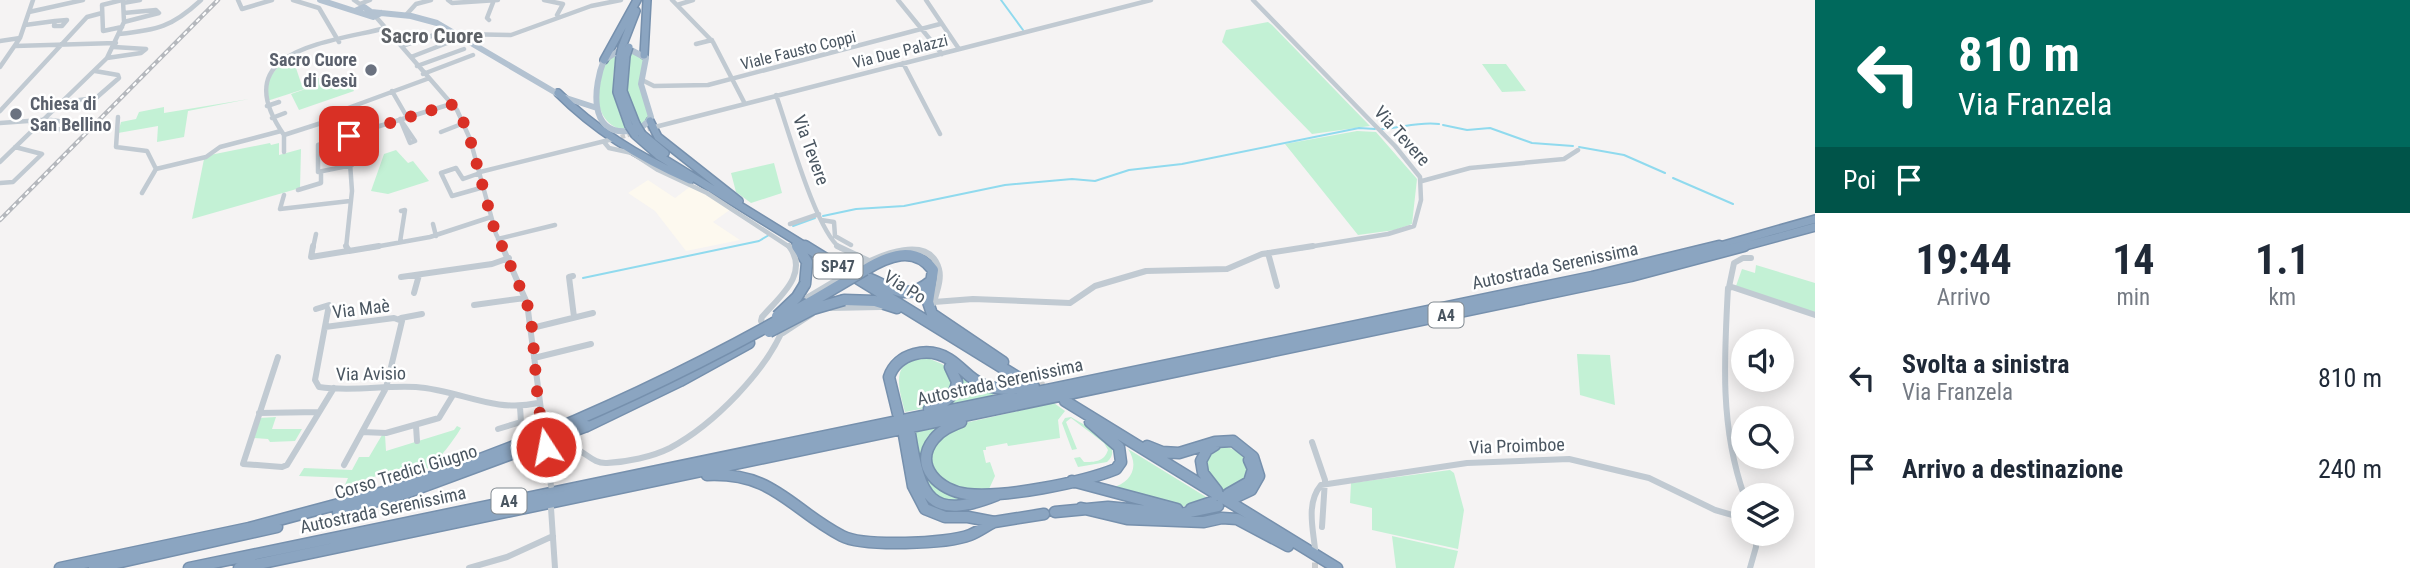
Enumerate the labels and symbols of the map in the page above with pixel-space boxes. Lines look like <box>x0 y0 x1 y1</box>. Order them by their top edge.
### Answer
district label: Sacro Cuore <box>381 24 483 48</box>
street label: Viale Fausto Coppi <box>739 27 858 74</box>
street label: Via Due Palazzi <box>851 30 950 72</box>
place label: Sacro Cuore di Gesù <box>269 49 357 91</box>
marker: Sacro Cuore di Gesù <box>363 62 379 78</box>
place label: Chiesa di San Bellino <box>30 93 111 135</box>
street label: Via Tevere <box>1370 101 1435 170</box>
marker: Chiesa di San Bellino <box>8 106 24 122</box>
pin <box>319 106 379 166</box>
street label: Via Tevere <box>789 112 834 188</box>
street label: Autostrada Serenissima <box>1470 238 1640 293</box>
road number: SP47 <box>814 254 862 278</box>
street label: Via Po <box>880 266 930 308</box>
street label: Via Maè <box>331 295 391 322</box>
road number: A4 <box>1428 302 1464 328</box>
street label: Autostrada Serenissima <box>915 354 1085 409</box>
street label: Via Avisio <box>336 362 406 385</box>
position arrow <box>509 410 583 484</box>
street label: Via Proimboe <box>1469 433 1565 458</box>
street label: Corso Tredici Giugno <box>332 440 480 503</box>
street label: Autostrada Serenissima <box>298 482 468 537</box>
road number: A4 <box>491 488 526 514</box>

